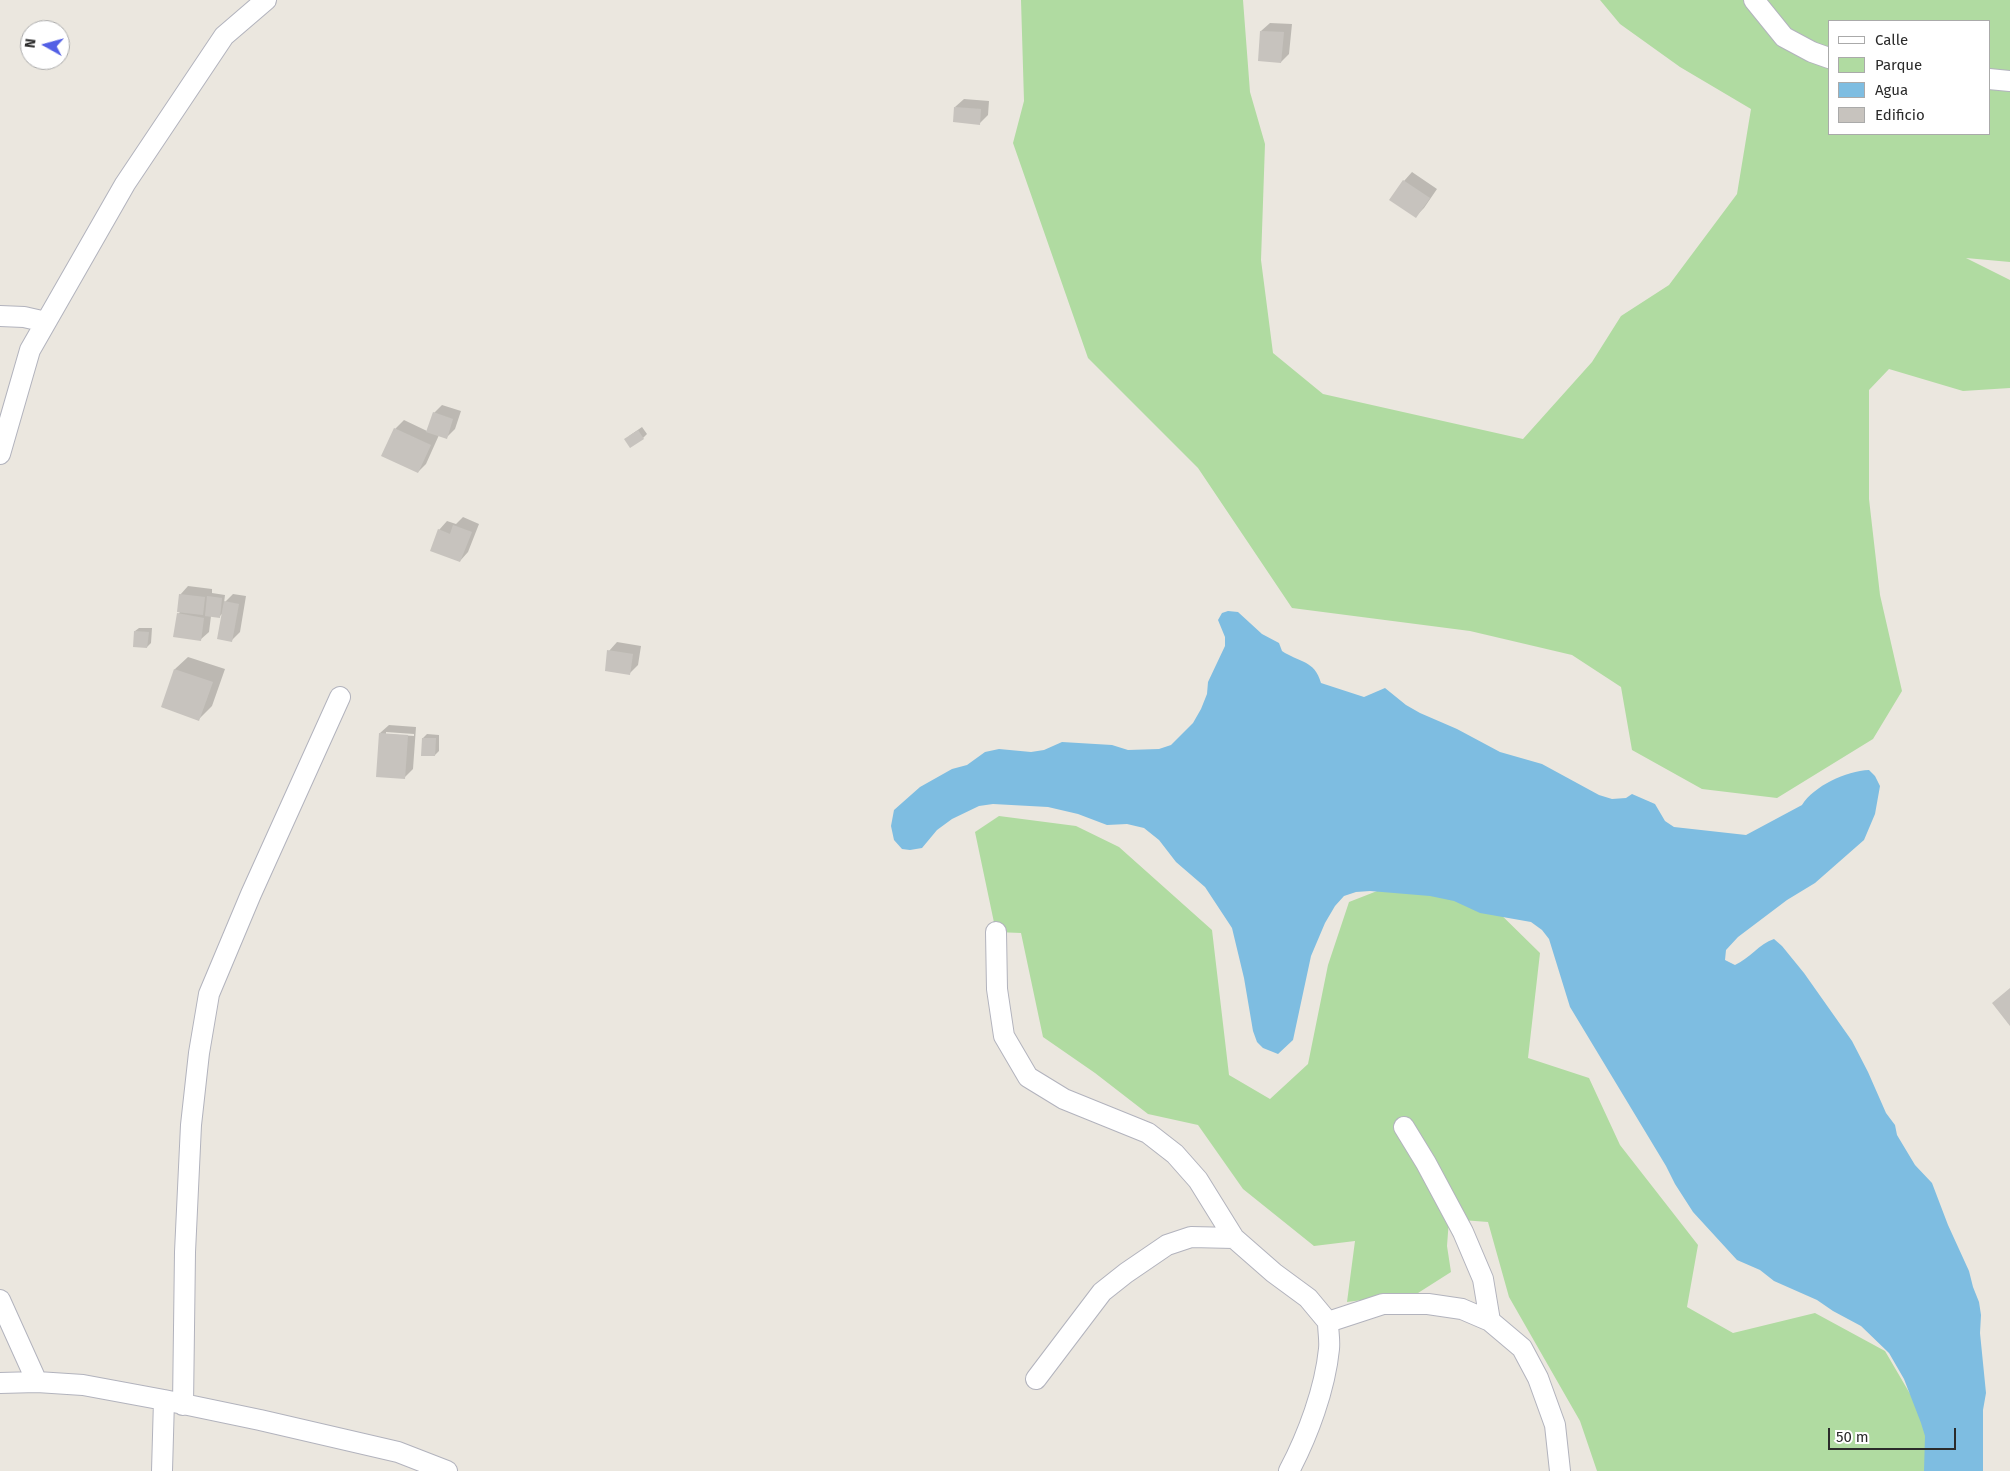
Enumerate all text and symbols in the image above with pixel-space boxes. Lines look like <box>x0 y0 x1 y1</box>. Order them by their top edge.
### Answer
north arrow <box>20 20 70 70</box>
legend <box>1828 20 1990 135</box>
text: Calle <box>1875 31 1908 49</box>
text: N <box>22 38 40 49</box>
text: Parque <box>1875 56 1922 74</box>
text: Agua <box>1875 81 1908 99</box>
text: Edificio <box>1875 106 1925 124</box>
scale bar <box>1830 1418 1958 1450</box>
text: 50 m <box>1836 1428 1869 1446</box>

